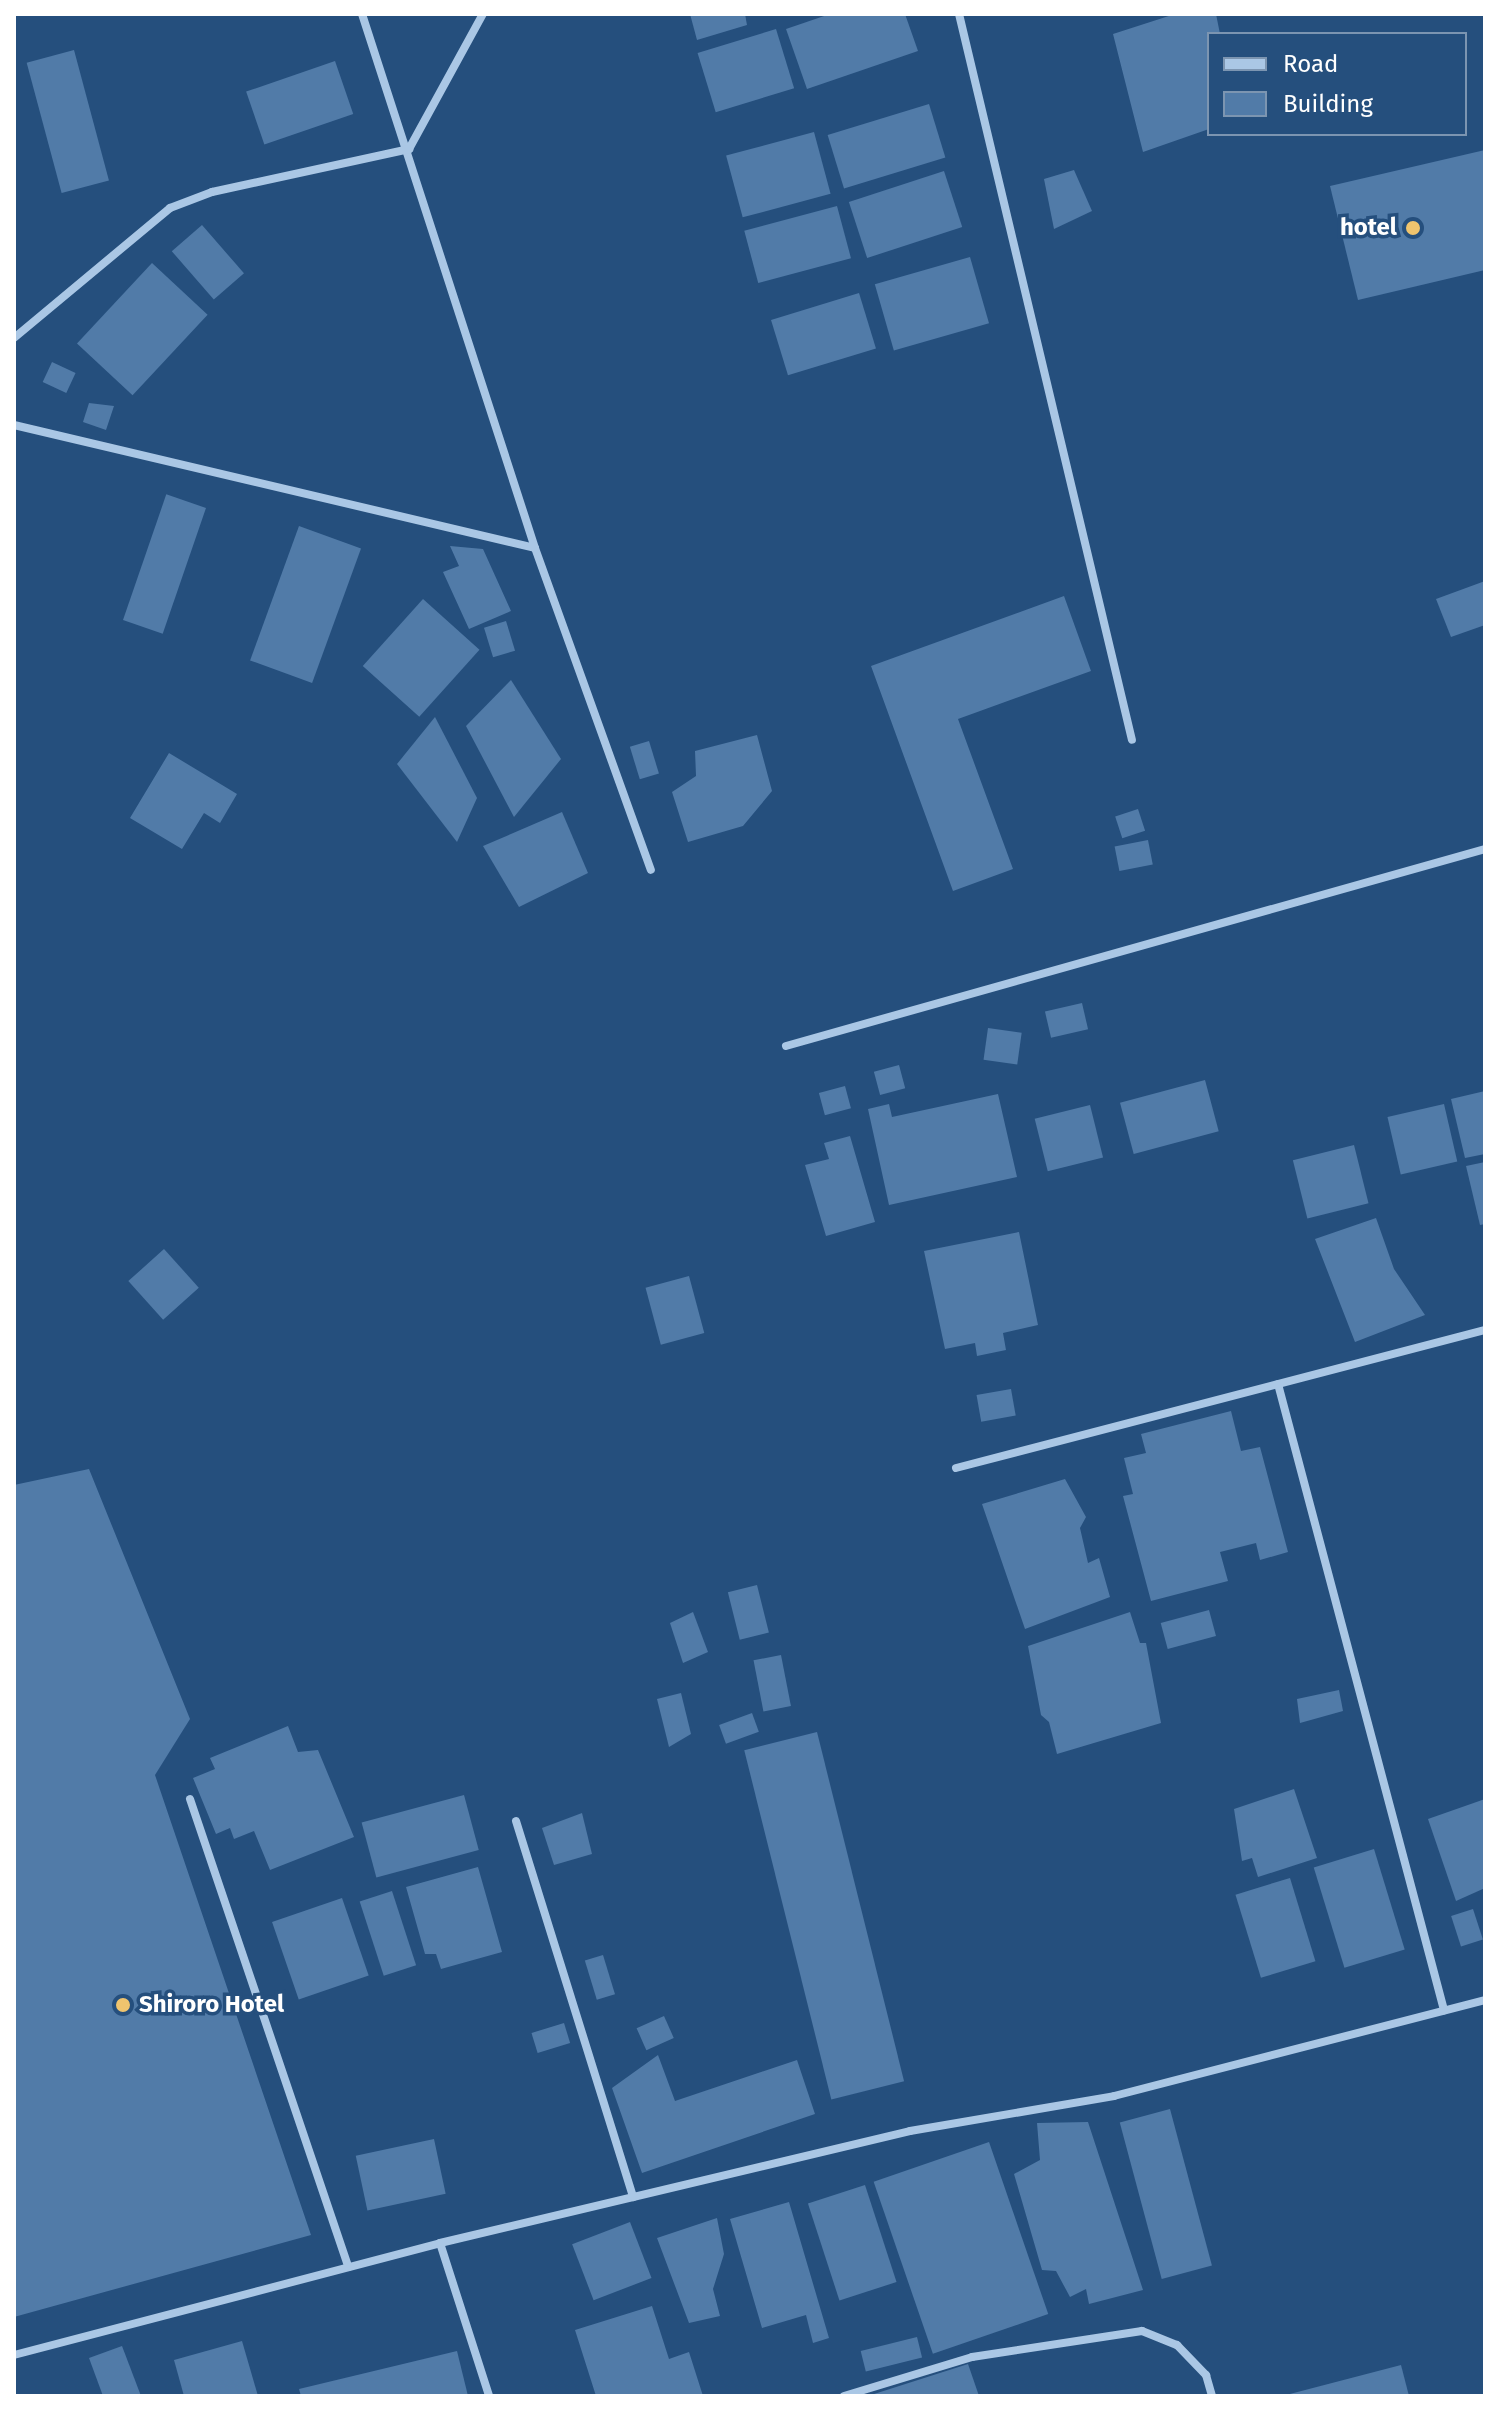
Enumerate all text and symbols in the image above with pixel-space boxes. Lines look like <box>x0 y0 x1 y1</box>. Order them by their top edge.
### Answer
legend <box>1207 32 1467 136</box>
text: Road <box>1283 50 1338 78</box>
text: Building <box>1283 90 1373 118</box>
place label: hotel <box>1340 214 1397 242</box>
marker: hotel <box>1404 219 1422 237</box>
place label: Shiroro Hotel <box>139 1991 284 2019</box>
marker: Shiroro Hotel <box>114 1996 132 2014</box>

